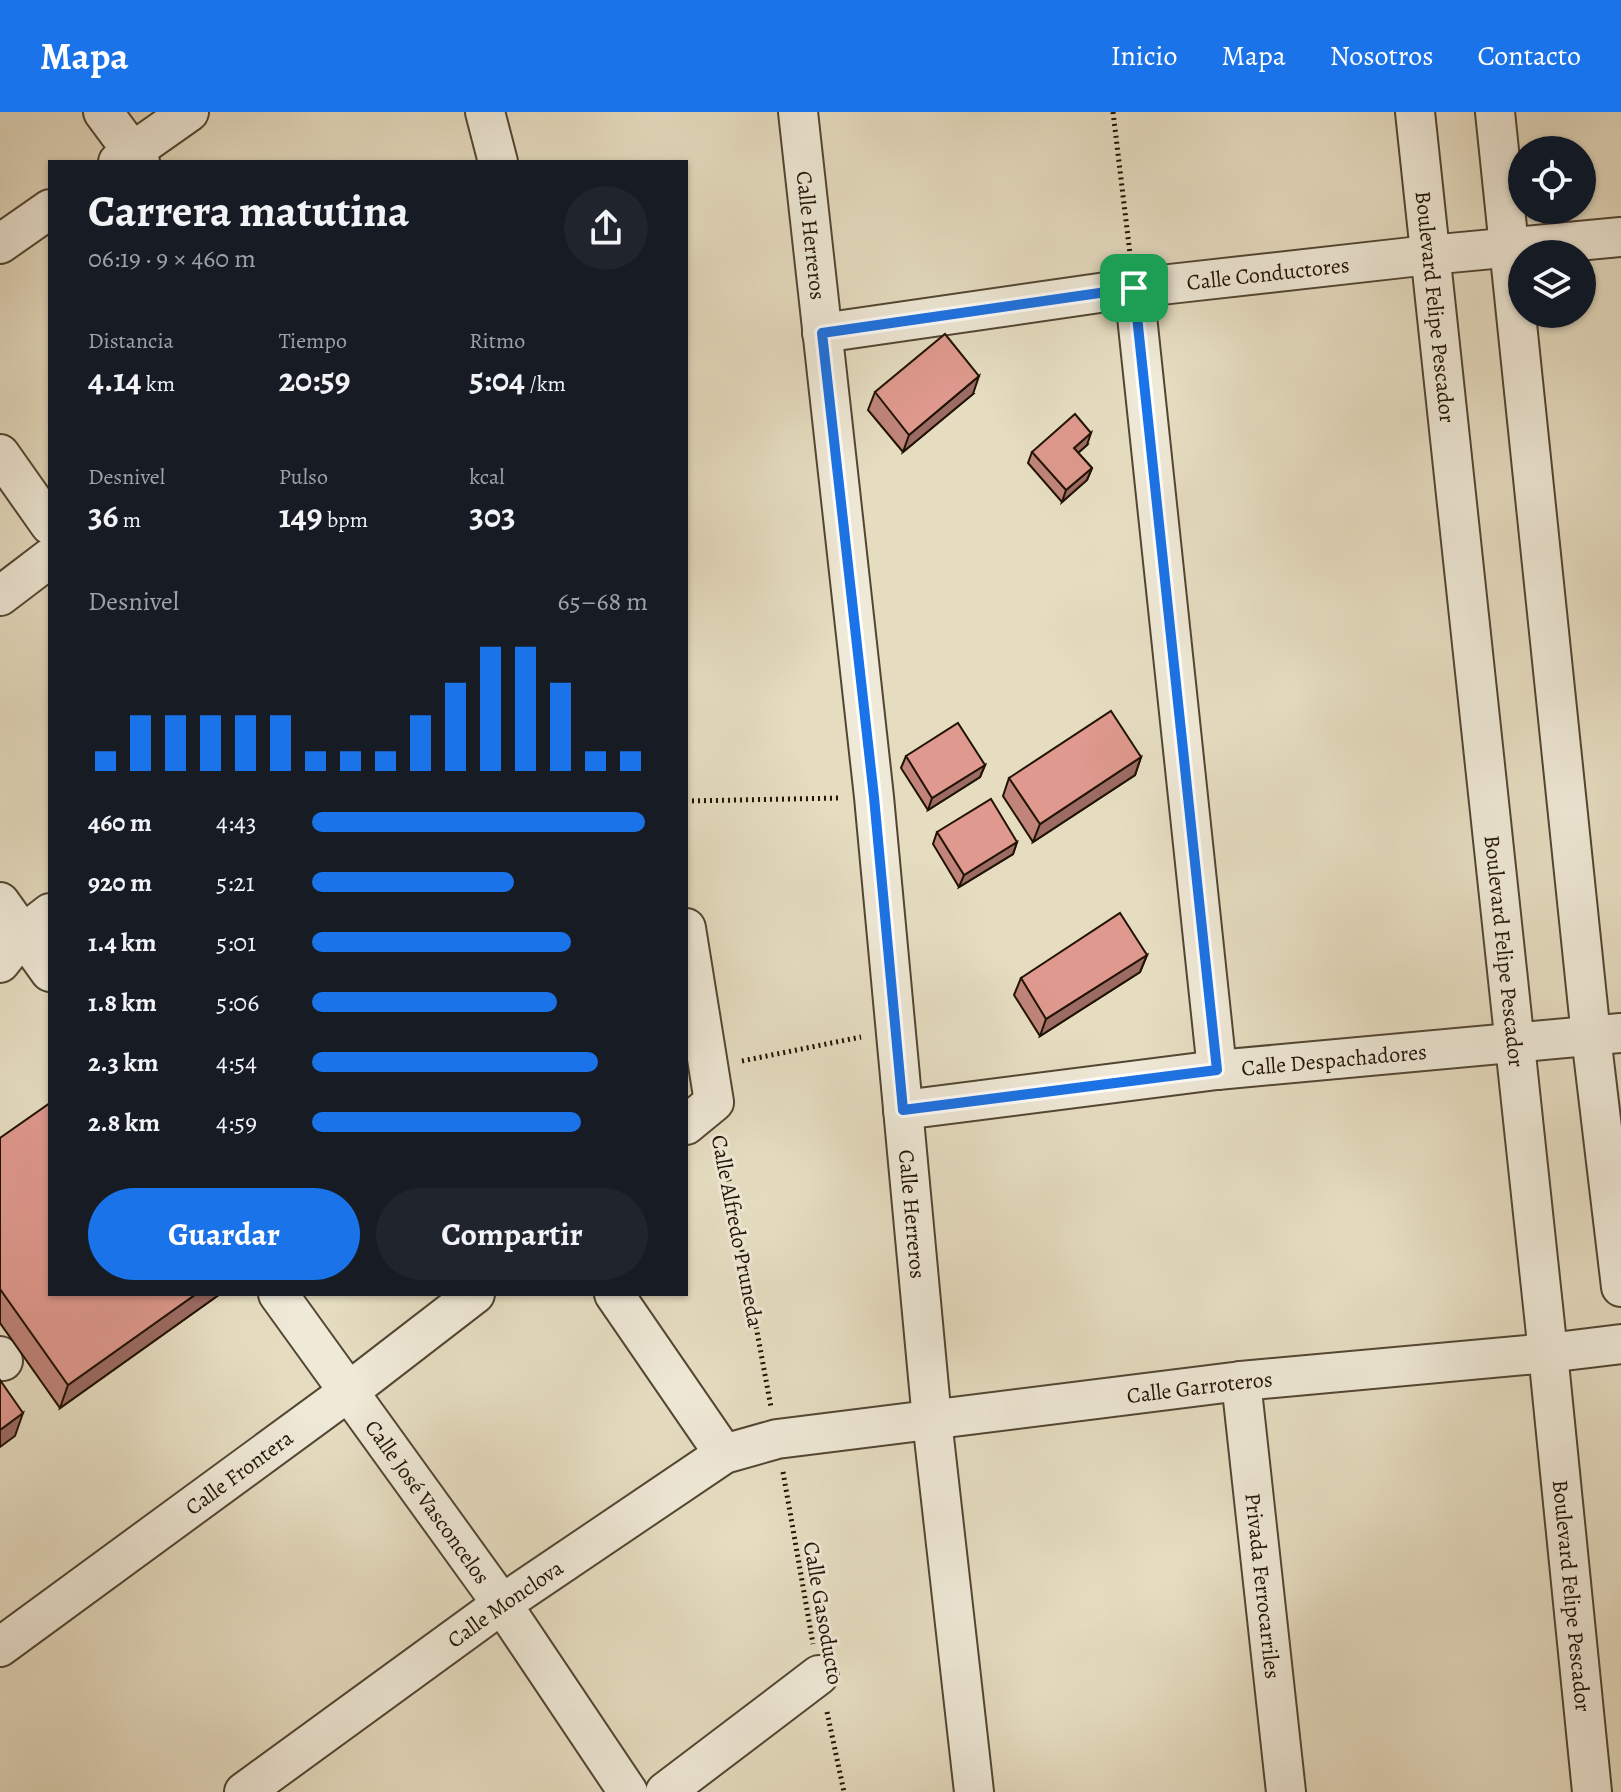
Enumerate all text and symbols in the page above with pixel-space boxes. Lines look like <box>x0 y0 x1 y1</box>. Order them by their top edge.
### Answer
text: Mapa <box>40 30 129 82</box>
text: Inicio <box>1111 37 1177 75</box>
text: Mapa <box>1221 37 1286 75</box>
text: Nosotros <box>1330 37 1433 75</box>
text: Contacto <box>1477 37 1581 75</box>
map controls <box>1508 136 1596 328</box>
button: locate <box>1508 136 1596 224</box>
street label: Calle Herreros <box>789 169 833 301</box>
text: Carrera matutina <box>88 181 409 241</box>
button: share <box>564 186 648 270</box>
street label: Boulevard Felipe Pescador <box>1408 189 1462 425</box>
button: layers <box>1508 240 1596 328</box>
text: 06:19 · 9 × 460 m <box>88 241 256 276</box>
street label: Calle Conductores <box>1185 250 1351 298</box>
pin <box>1100 254 1168 322</box>
icon: arrive <box>1112 266 1156 310</box>
text: Distancia <box>88 326 174 356</box>
text: Tiempo <box>279 326 347 356</box>
text: Ritmo <box>469 326 525 356</box>
text: 4.14 <box>88 356 141 403</box>
text: 20:59 <box>279 356 351 403</box>
text: 5:04 <box>469 356 525 403</box>
text: km <box>141 369 175 399</box>
text: /km <box>525 369 566 399</box>
text: Desnivel <box>88 462 165 492</box>
text: Pulso <box>279 462 328 492</box>
text: kcal <box>469 462 505 492</box>
text: 36 <box>88 492 119 539</box>
text: 149 <box>279 492 323 539</box>
text: 303 <box>469 492 516 539</box>
text: m <box>119 505 141 535</box>
text: bpm <box>323 505 368 535</box>
text: Desnivel <box>88 584 179 619</box>
text: 65–68 m <box>558 584 648 619</box>
text: 460 m <box>88 805 152 840</box>
text: 4:43 <box>216 805 257 840</box>
street label: Boulevard Felipe Pescador <box>1477 834 1531 1069</box>
text: 920 m <box>88 865 152 900</box>
text: 5:21 <box>216 865 255 900</box>
text: 1.4 km <box>88 925 156 960</box>
text: 5:01 <box>216 925 256 960</box>
text: 1.8 km <box>88 985 157 1020</box>
text: 5:06 <box>216 985 259 1020</box>
street label: Calle Despachadores <box>1240 1037 1428 1084</box>
text: 2.3 km <box>88 1045 159 1080</box>
text: 4:54 <box>216 1045 257 1080</box>
text: 2.8 km <box>88 1105 160 1140</box>
text: 4:59 <box>216 1105 257 1140</box>
street label: Calle Alfredo Pruneda <box>704 1132 771 1331</box>
street label: Calle Herreros <box>891 1148 933 1280</box>
button: Guardar <box>88 1188 360 1280</box>
button: Compartir <box>376 1188 648 1280</box>
street label: Calle Garroteros <box>1125 1364 1274 1411</box>
street label: Calle José Vasconcelos <box>357 1414 497 1590</box>
street label: Calle Frontera <box>179 1423 300 1522</box>
street label: Boulevard Felipe Pescador <box>1545 1478 1598 1713</box>
street label: Privada Ferrocarriles <box>1237 1491 1288 1680</box>
street label: Calle Gasoducto <box>796 1539 850 1687</box>
street label: Calle Monclova <box>441 1553 570 1655</box>

